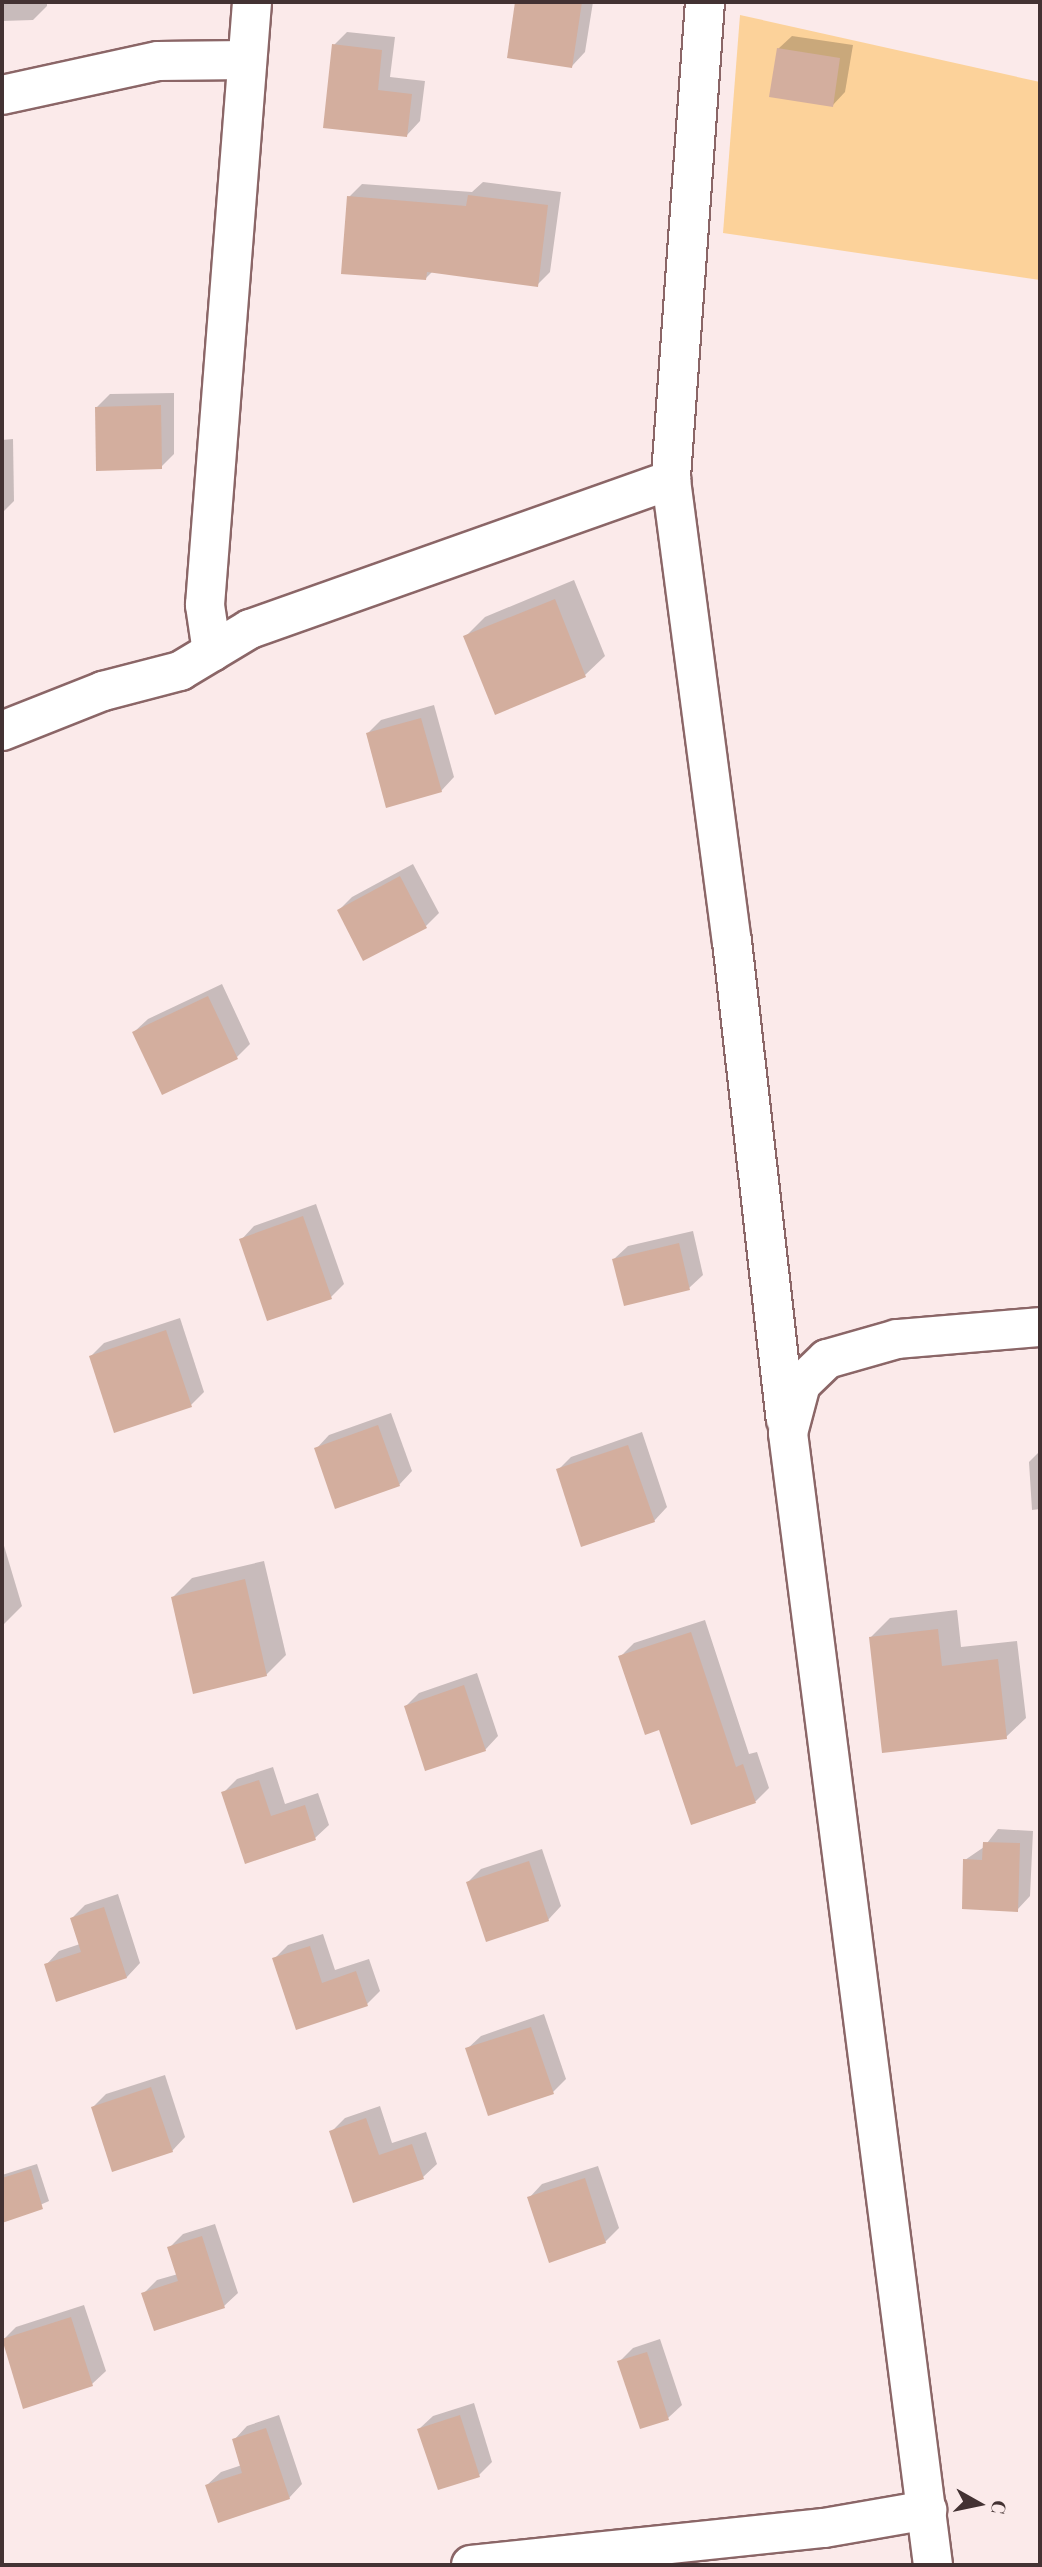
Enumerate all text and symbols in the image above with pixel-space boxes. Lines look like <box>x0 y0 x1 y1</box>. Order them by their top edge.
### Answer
north arrow <box>944 2469 1014 2539</box>
text: С <box>986 2499 1014 2516</box>

